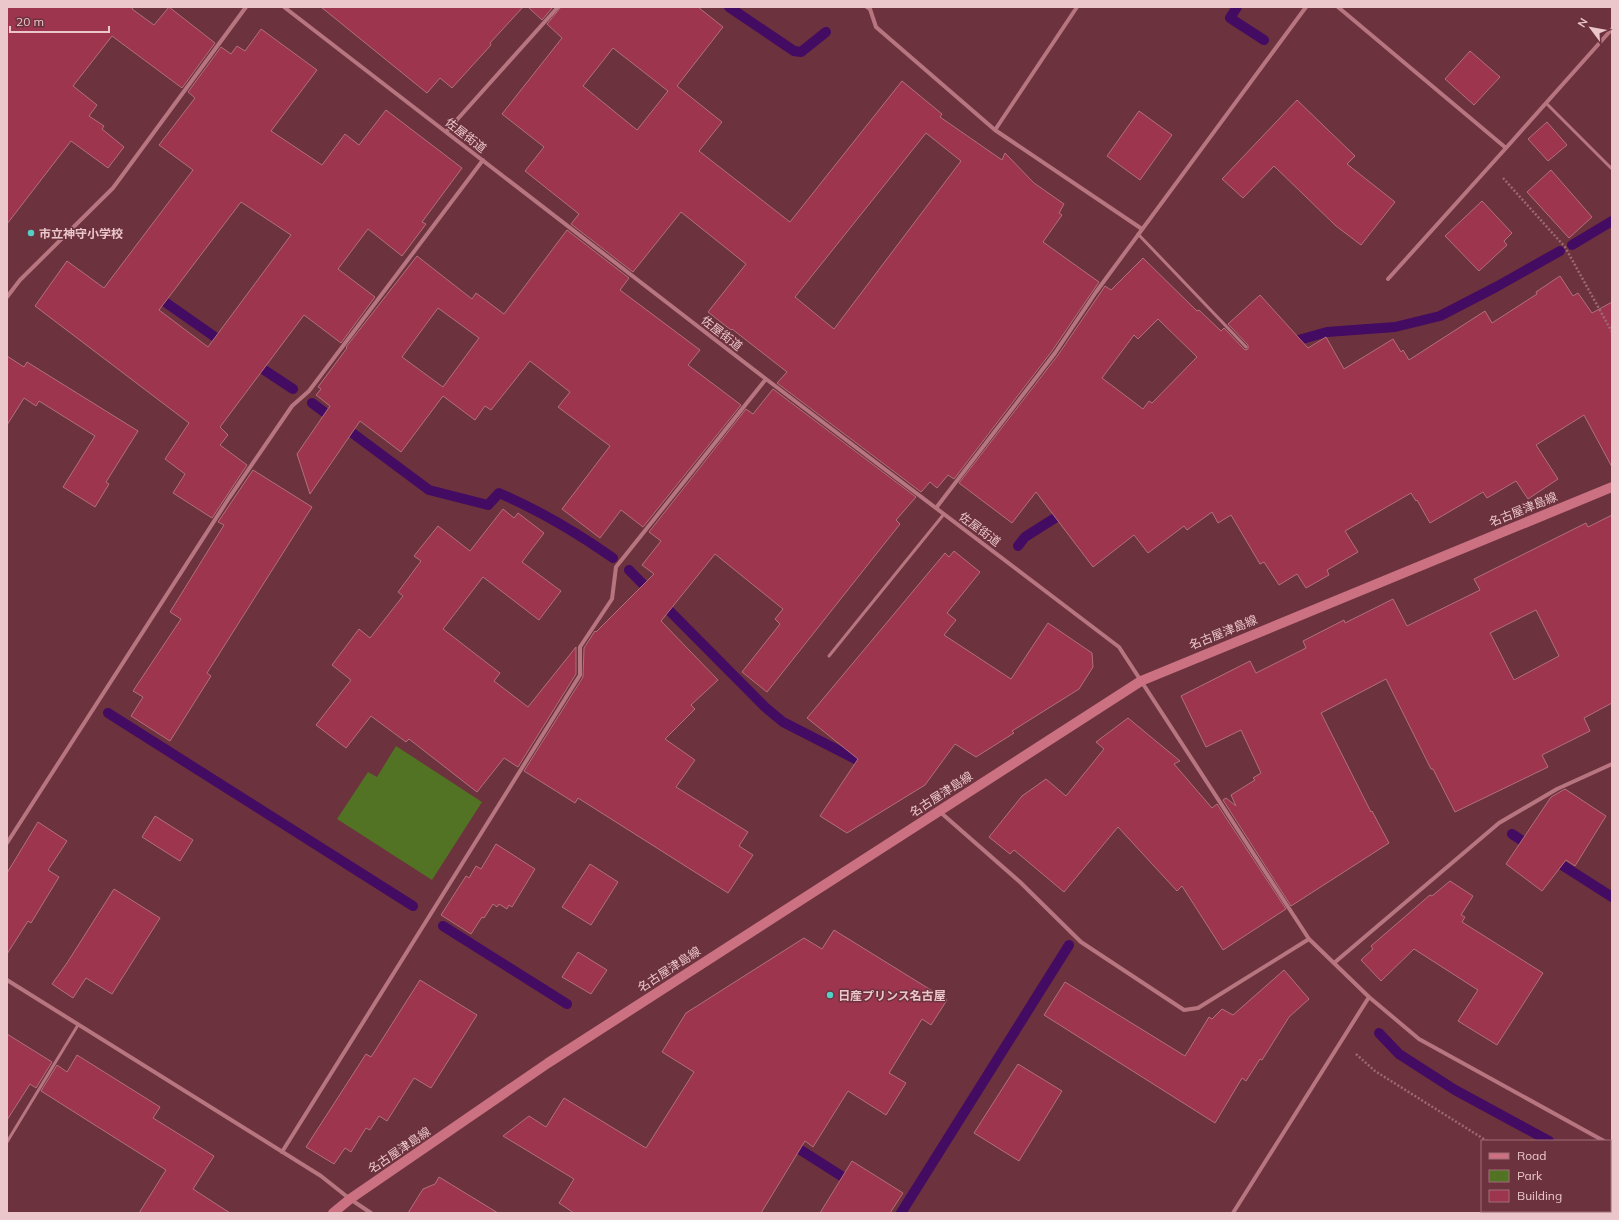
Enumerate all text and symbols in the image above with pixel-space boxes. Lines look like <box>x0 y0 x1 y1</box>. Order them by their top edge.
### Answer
scale bar <box>10 8 109 34</box>
north arrow <box>1571 8 1611 48</box>
text: 20 m <box>16 14 44 29</box>
text: N <box>1574 15 1591 30</box>
street label: 佐屋街道 <box>442 114 490 156</box>
place label: 市立神守小学校 <box>39 226 123 241</box>
marker: 市立神守小学校 <box>26 228 36 238</box>
street label: 佐屋街道 <box>698 312 746 354</box>
street label: 名古屋津島線 <box>1487 489 1559 529</box>
street label: 佐屋街道 <box>956 509 1004 549</box>
street label: 名古屋津島線 <box>1187 612 1259 652</box>
street label: 名古屋津島線 <box>907 768 975 820</box>
street label: 名古屋津島線 <box>635 943 703 995</box>
place label: 日産プリンス名古屋 <box>838 988 946 1003</box>
marker: 日産プリンス名古屋 <box>825 990 835 1000</box>
street label: 名古屋津島線 <box>365 1124 433 1176</box>
legend <box>1481 1140 1611 1212</box>
text: Road <box>1517 1148 1546 1163</box>
text: Park <box>1517 1168 1543 1183</box>
text: Building <box>1517 1188 1562 1203</box>

